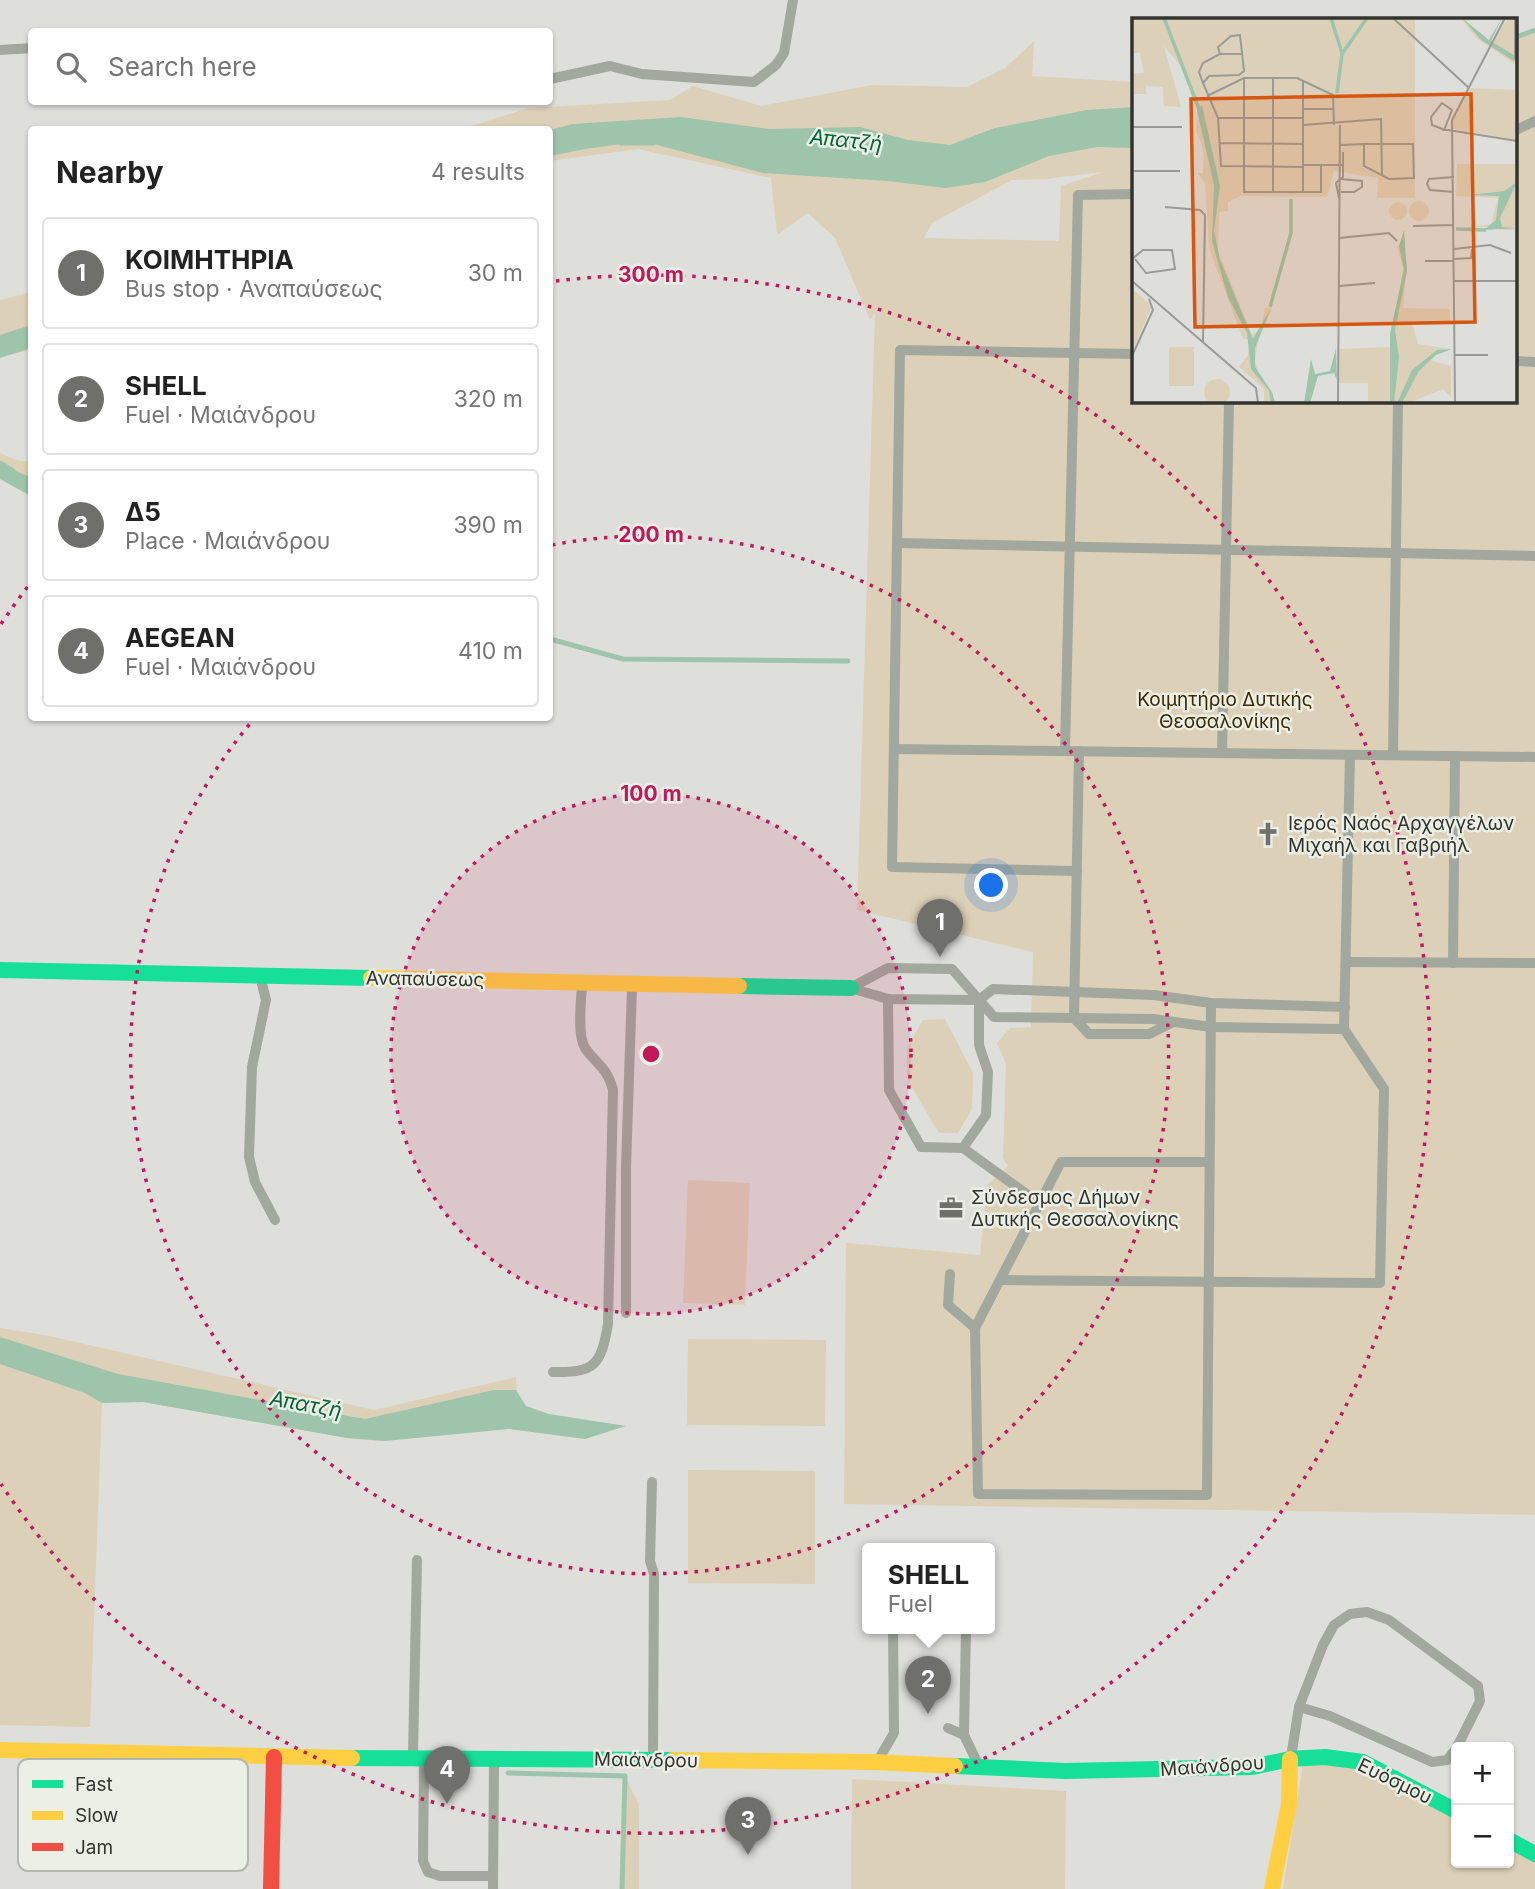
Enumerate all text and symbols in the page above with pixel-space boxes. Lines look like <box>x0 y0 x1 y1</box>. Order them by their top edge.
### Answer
inset map <box>1132 18 1518 402</box>
search box <box>28 28 553 105</box>
icon: search <box>52 48 90 86</box>
text: Search here <box>108 51 257 82</box>
water label: Απατζή <box>808 124 883 156</box>
text: Nearby <box>56 154 164 190</box>
text: 4 results <box>431 158 525 186</box>
text: ΚΟΙΜΗΤΗΡΙΑ <box>125 244 294 275</box>
text: 1 <box>76 259 86 287</box>
text: 30 m <box>468 259 523 287</box>
text: 300 m <box>618 262 684 287</box>
text: Bus stop · Αναπαύσεως <box>125 275 383 303</box>
text: SHELL <box>125 370 207 401</box>
text: 2 <box>74 385 88 413</box>
text: 320 m <box>454 385 523 413</box>
text: Fuel · Μαιάνδρου <box>125 401 316 429</box>
text: Δ5 <box>125 496 161 527</box>
text: 3 <box>74 511 88 539</box>
text: 390 m <box>453 511 523 539</box>
text: 200 m <box>618 522 684 547</box>
text: Place · Μαιάνδρου <box>125 527 330 555</box>
text: AEGEAN <box>125 622 235 653</box>
text: 4 <box>73 637 89 665</box>
text: 410 m <box>458 637 523 665</box>
text: Fuel · Μαιάνδρου <box>125 653 316 681</box>
park label: Κοιμητήριο Δυτικής Θεσσαλονίκης <box>1137 688 1313 733</box>
text: 100 m <box>620 781 682 806</box>
place label: Ιερός Ναός Αρχαγγέλων Μιχαήλ και Γαβριήλ <box>1288 812 1514 857</box>
church icon: Ιερός Ναός Αρχαγγέλων Μιχαήλ και Γαβριήλ <box>1254 820 1282 848</box>
your location <box>974 868 1008 902</box>
pin: 1 <box>917 899 963 957</box>
street label: Αναπαύσεως <box>366 966 484 992</box>
centre of rings <box>639 1042 663 1066</box>
place label: Σύνδεσμος Δήμων Δυτικής Θεσσαλονίκης <box>971 1186 1179 1231</box>
office icon: Σύνδεσμος Δήμων Δυτικής Θεσσαλονίκης <box>937 1194 965 1222</box>
water label: Απατζή <box>267 1385 344 1423</box>
popup <box>862 1543 995 1634</box>
text: SHELL <box>888 1559 969 1590</box>
text: Fuel <box>888 1590 933 1618</box>
pin: 2 <box>905 1656 951 1714</box>
map controls <box>1451 1742 1514 1868</box>
button: + <box>1451 1742 1514 1805</box>
pin: 4 <box>424 1746 470 1804</box>
street label: Μαιάνδρου <box>594 1748 698 1772</box>
street label: Μαιάνδρου <box>1159 1751 1265 1781</box>
street label: Ευόσμου <box>1354 1753 1436 1809</box>
legend <box>18 1759 248 1871</box>
text: Fast <box>75 1773 113 1796</box>
pin: 3 <box>725 1797 771 1855</box>
text: Slow <box>75 1804 118 1827</box>
button: − <box>1451 1805 1514 1868</box>
text: Jam <box>75 1836 113 1859</box>

